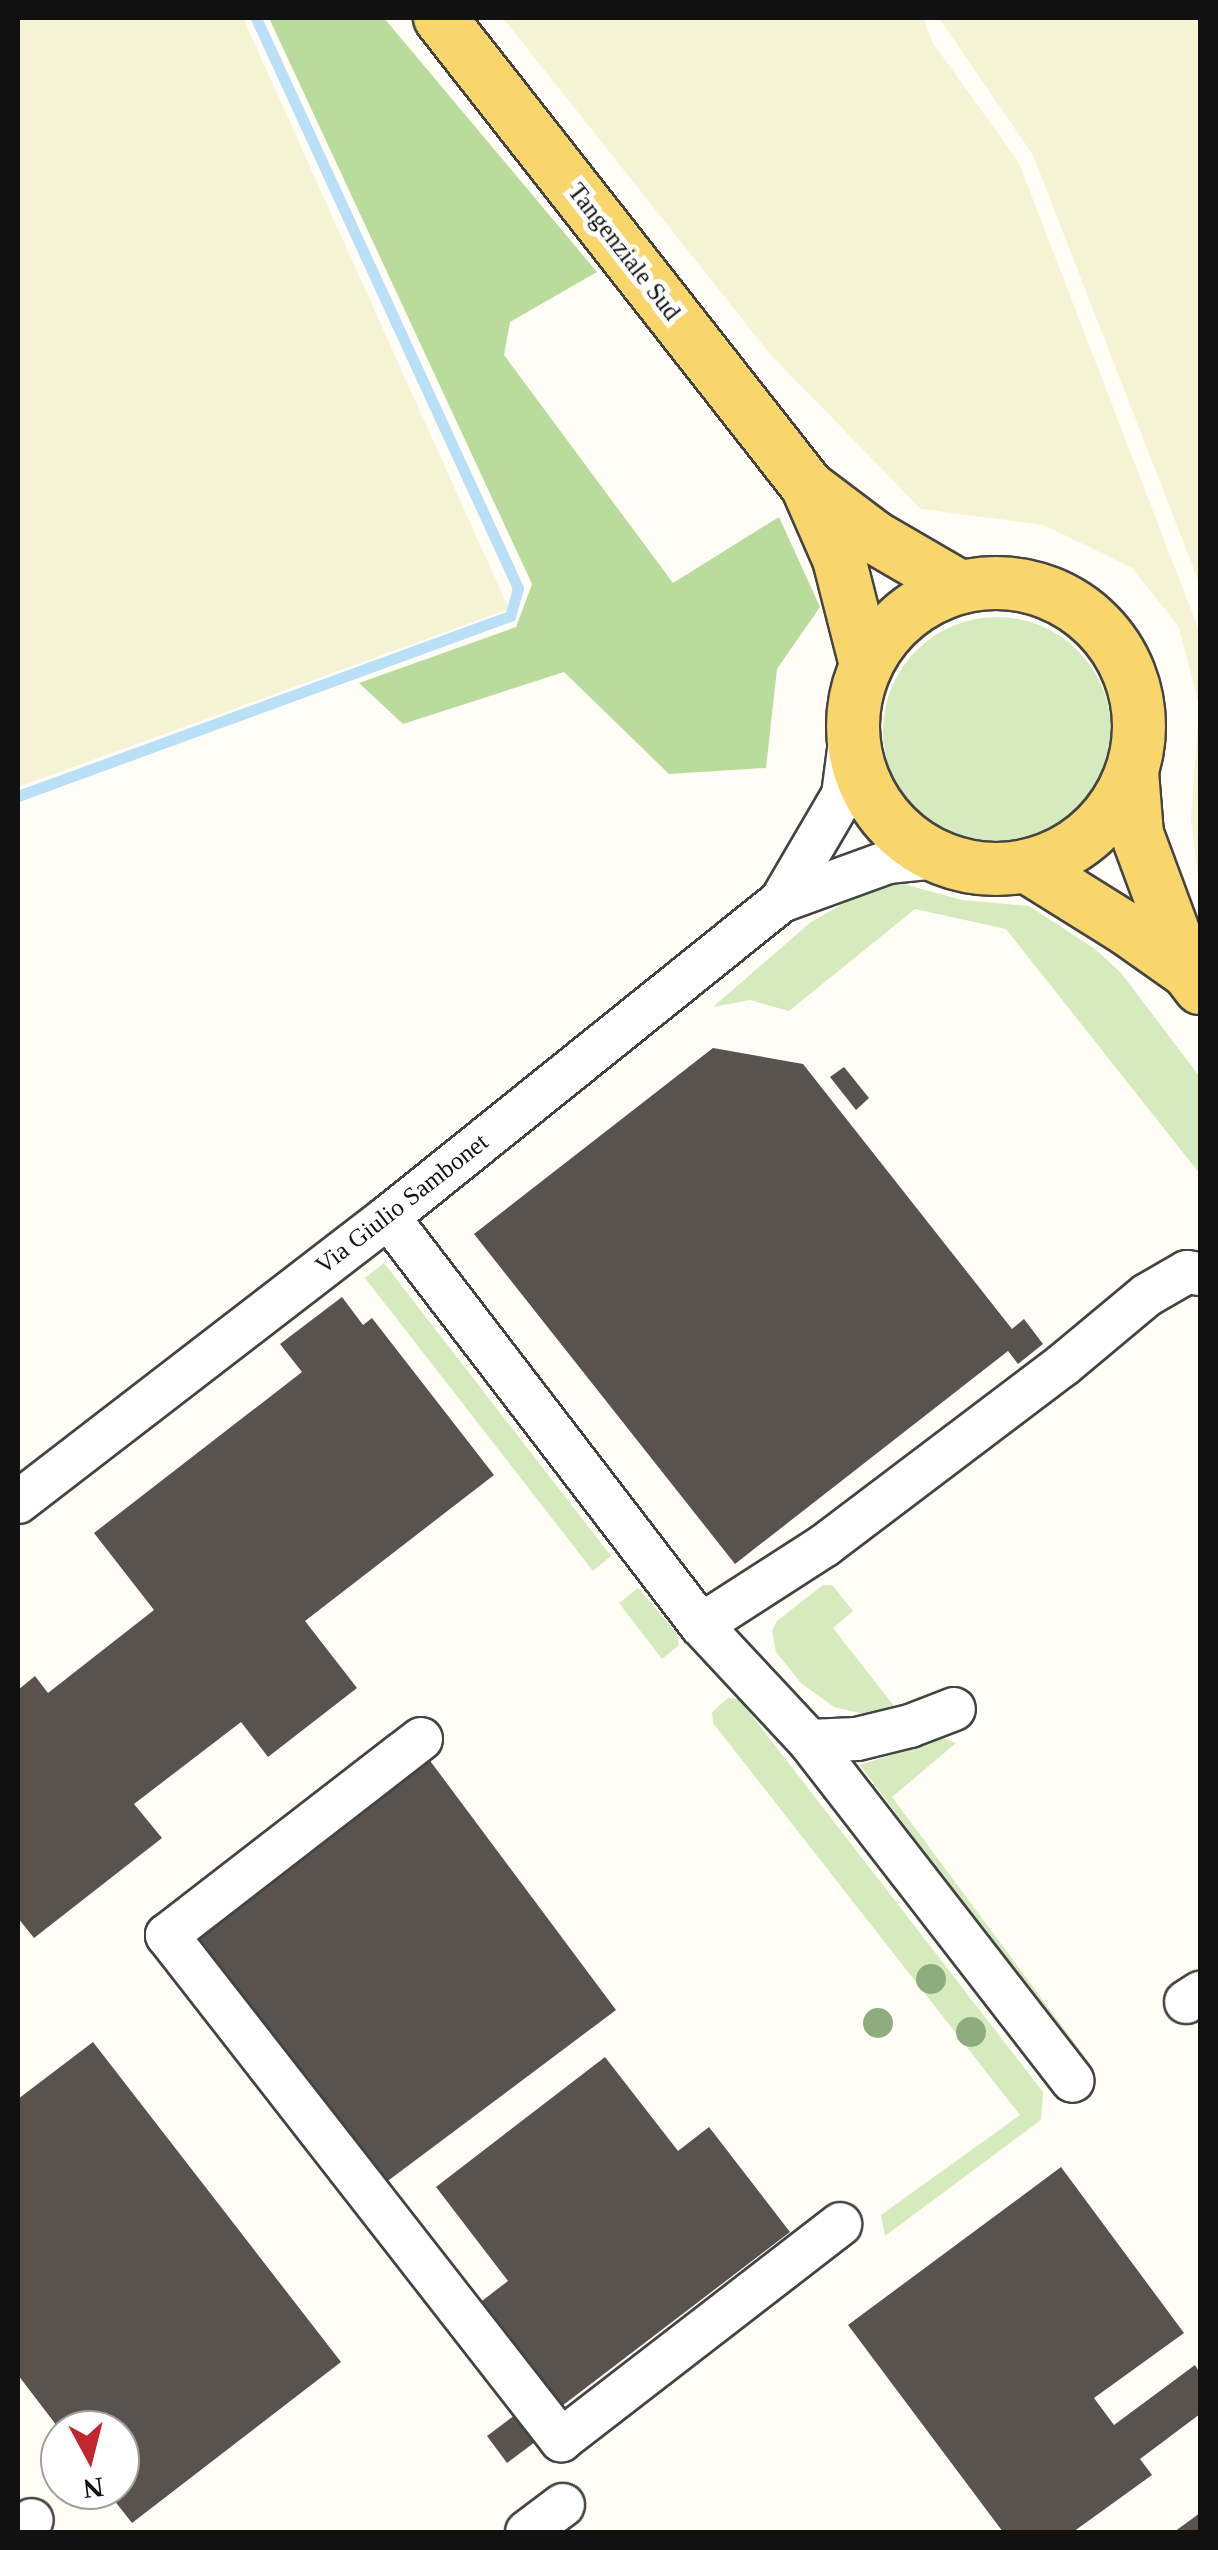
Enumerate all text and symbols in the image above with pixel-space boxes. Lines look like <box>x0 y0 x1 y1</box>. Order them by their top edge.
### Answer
street label: Tangenziale Sud <box>561 178 687 326</box>
street label: Via Giulio Sambonet <box>310 1127 494 1281</box>
north arrow <box>40 2410 140 2510</box>
text: N <box>82 2472 105 2505</box>

